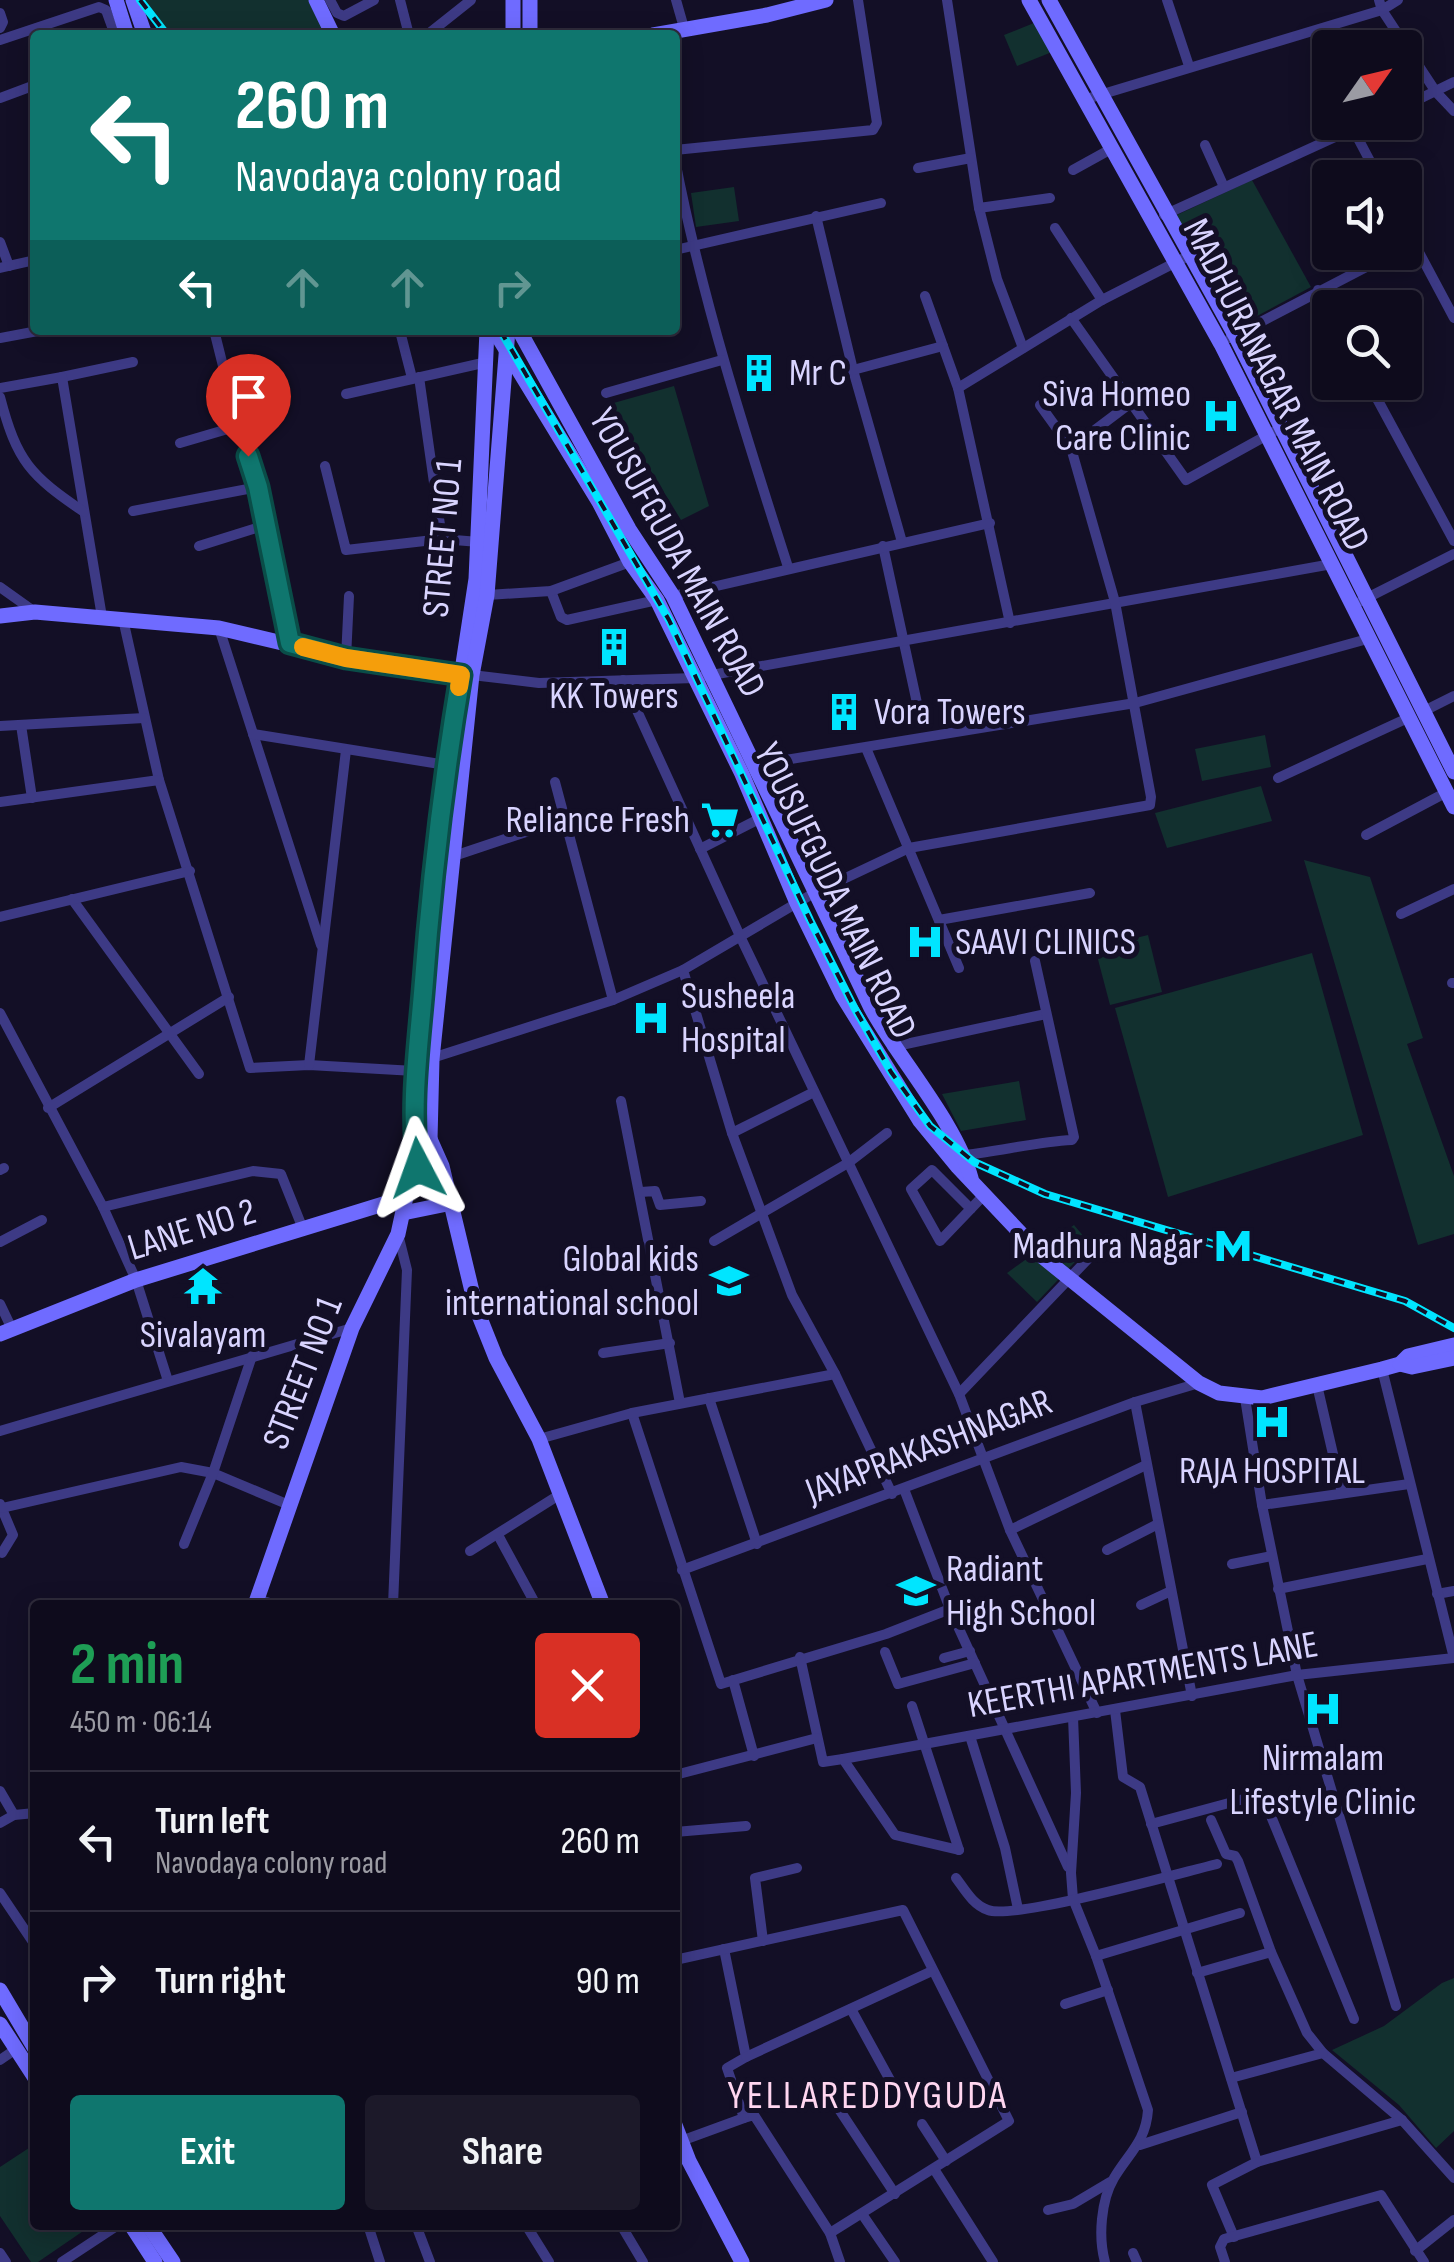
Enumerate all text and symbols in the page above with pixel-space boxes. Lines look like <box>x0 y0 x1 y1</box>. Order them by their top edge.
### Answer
north arrow <box>1312 30 1422 140</box>
map controls <box>1312 30 1422 400</box>
text: 260 m <box>235 65 389 149</box>
icon: left <box>70 70 200 200</box>
text: Navodaya colony road <box>235 150 562 205</box>
button: sound <box>1312 160 1422 270</box>
street label: MADHURANAGAR MAIN ROAD <box>1173 212 1379 558</box>
icon: left <box>170 260 225 315</box>
icon: ahead <box>275 260 330 315</box>
icon: ahead <box>380 260 435 315</box>
icon: right <box>485 260 540 315</box>
button: search <box>1312 290 1422 400</box>
place label: Mr C <box>789 351 847 396</box>
building icon: Mr C <box>738 352 780 394</box>
pin <box>206 354 291 457</box>
icon: arrive <box>221 369 276 424</box>
place label: Siva Homeo Care Clinic <box>1042 372 1191 461</box>
hospital icon: Siva Homeo Care Clinic <box>1200 395 1242 437</box>
street label: YOUSUFGUDA MAIN ROAD <box>579 401 775 705</box>
street label: STREET NO 1 <box>414 457 472 619</box>
building icon: KK Towers <box>593 626 635 668</box>
place label: KK Towers <box>549 674 679 719</box>
place label: Vora Towers <box>874 690 1026 735</box>
building icon: Vora Towers <box>823 691 865 733</box>
street label: YOUSUFGUDA MAIN ROAD <box>744 736 926 1046</box>
place label: Reliance Fresh <box>506 798 690 843</box>
supermarket icon: Reliance Fresh <box>699 799 741 841</box>
place label: SAAVI CLINICS <box>955 920 1136 965</box>
hospital icon: SAAVI CLINICS <box>904 921 946 963</box>
place label: Susheela Hospital <box>681 974 795 1063</box>
hospital icon: Susheela Hospital <box>630 997 672 1039</box>
position arrow <box>366 1116 470 1220</box>
street label: LANE NO 2 <box>122 1189 262 1271</box>
place label: Madhura Nagar <box>1013 1224 1203 1269</box>
metro station icon: Madhura Nagar <box>1212 1225 1254 1267</box>
place label: Global kids international school <box>445 1237 699 1326</box>
school or university icon: Global kids international school <box>708 1260 750 1302</box>
temple icon: Sivalayam <box>182 1265 224 1307</box>
street label: STREET NO 1 <box>253 1291 353 1455</box>
place label: Sivalayam <box>140 1313 266 1358</box>
street label: JAYAPRAKASHNAGAR <box>799 1379 1058 1515</box>
hospital icon: RAJA HOSPITAL <box>1251 1401 1293 1443</box>
place label: RAJA HOSPITAL <box>1179 1449 1365 1494</box>
place label: Radiant High School <box>946 1547 1096 1636</box>
school or university icon: Radiant High School <box>895 1570 937 1612</box>
street label: KEERTHI APARTMENTS LANE <box>964 1622 1322 1728</box>
text: 2 min <box>70 1629 184 1701</box>
button: close <box>535 1633 640 1738</box>
hospital icon: Nirmalam Lifestyle Clinic <box>1302 1688 1344 1730</box>
text: 450 m · 06:14 <box>70 1703 212 1742</box>
place label: Nirmalam Lifestyle Clinic <box>1230 1736 1416 1825</box>
text: Turn left <box>155 1799 269 1844</box>
icon: left <box>70 1814 125 1869</box>
text: 260 m <box>560 1819 640 1864</box>
text: Navodaya colony road <box>155 1844 387 1883</box>
icon: right <box>70 1954 125 2009</box>
text: Turn right <box>155 1959 286 2004</box>
text: 90 m <box>576 1959 640 2004</box>
district label: YELLAREDDYGUDA <box>728 2072 1008 2120</box>
button: Exit <box>70 2095 345 2210</box>
button: Share <box>365 2095 640 2210</box>

